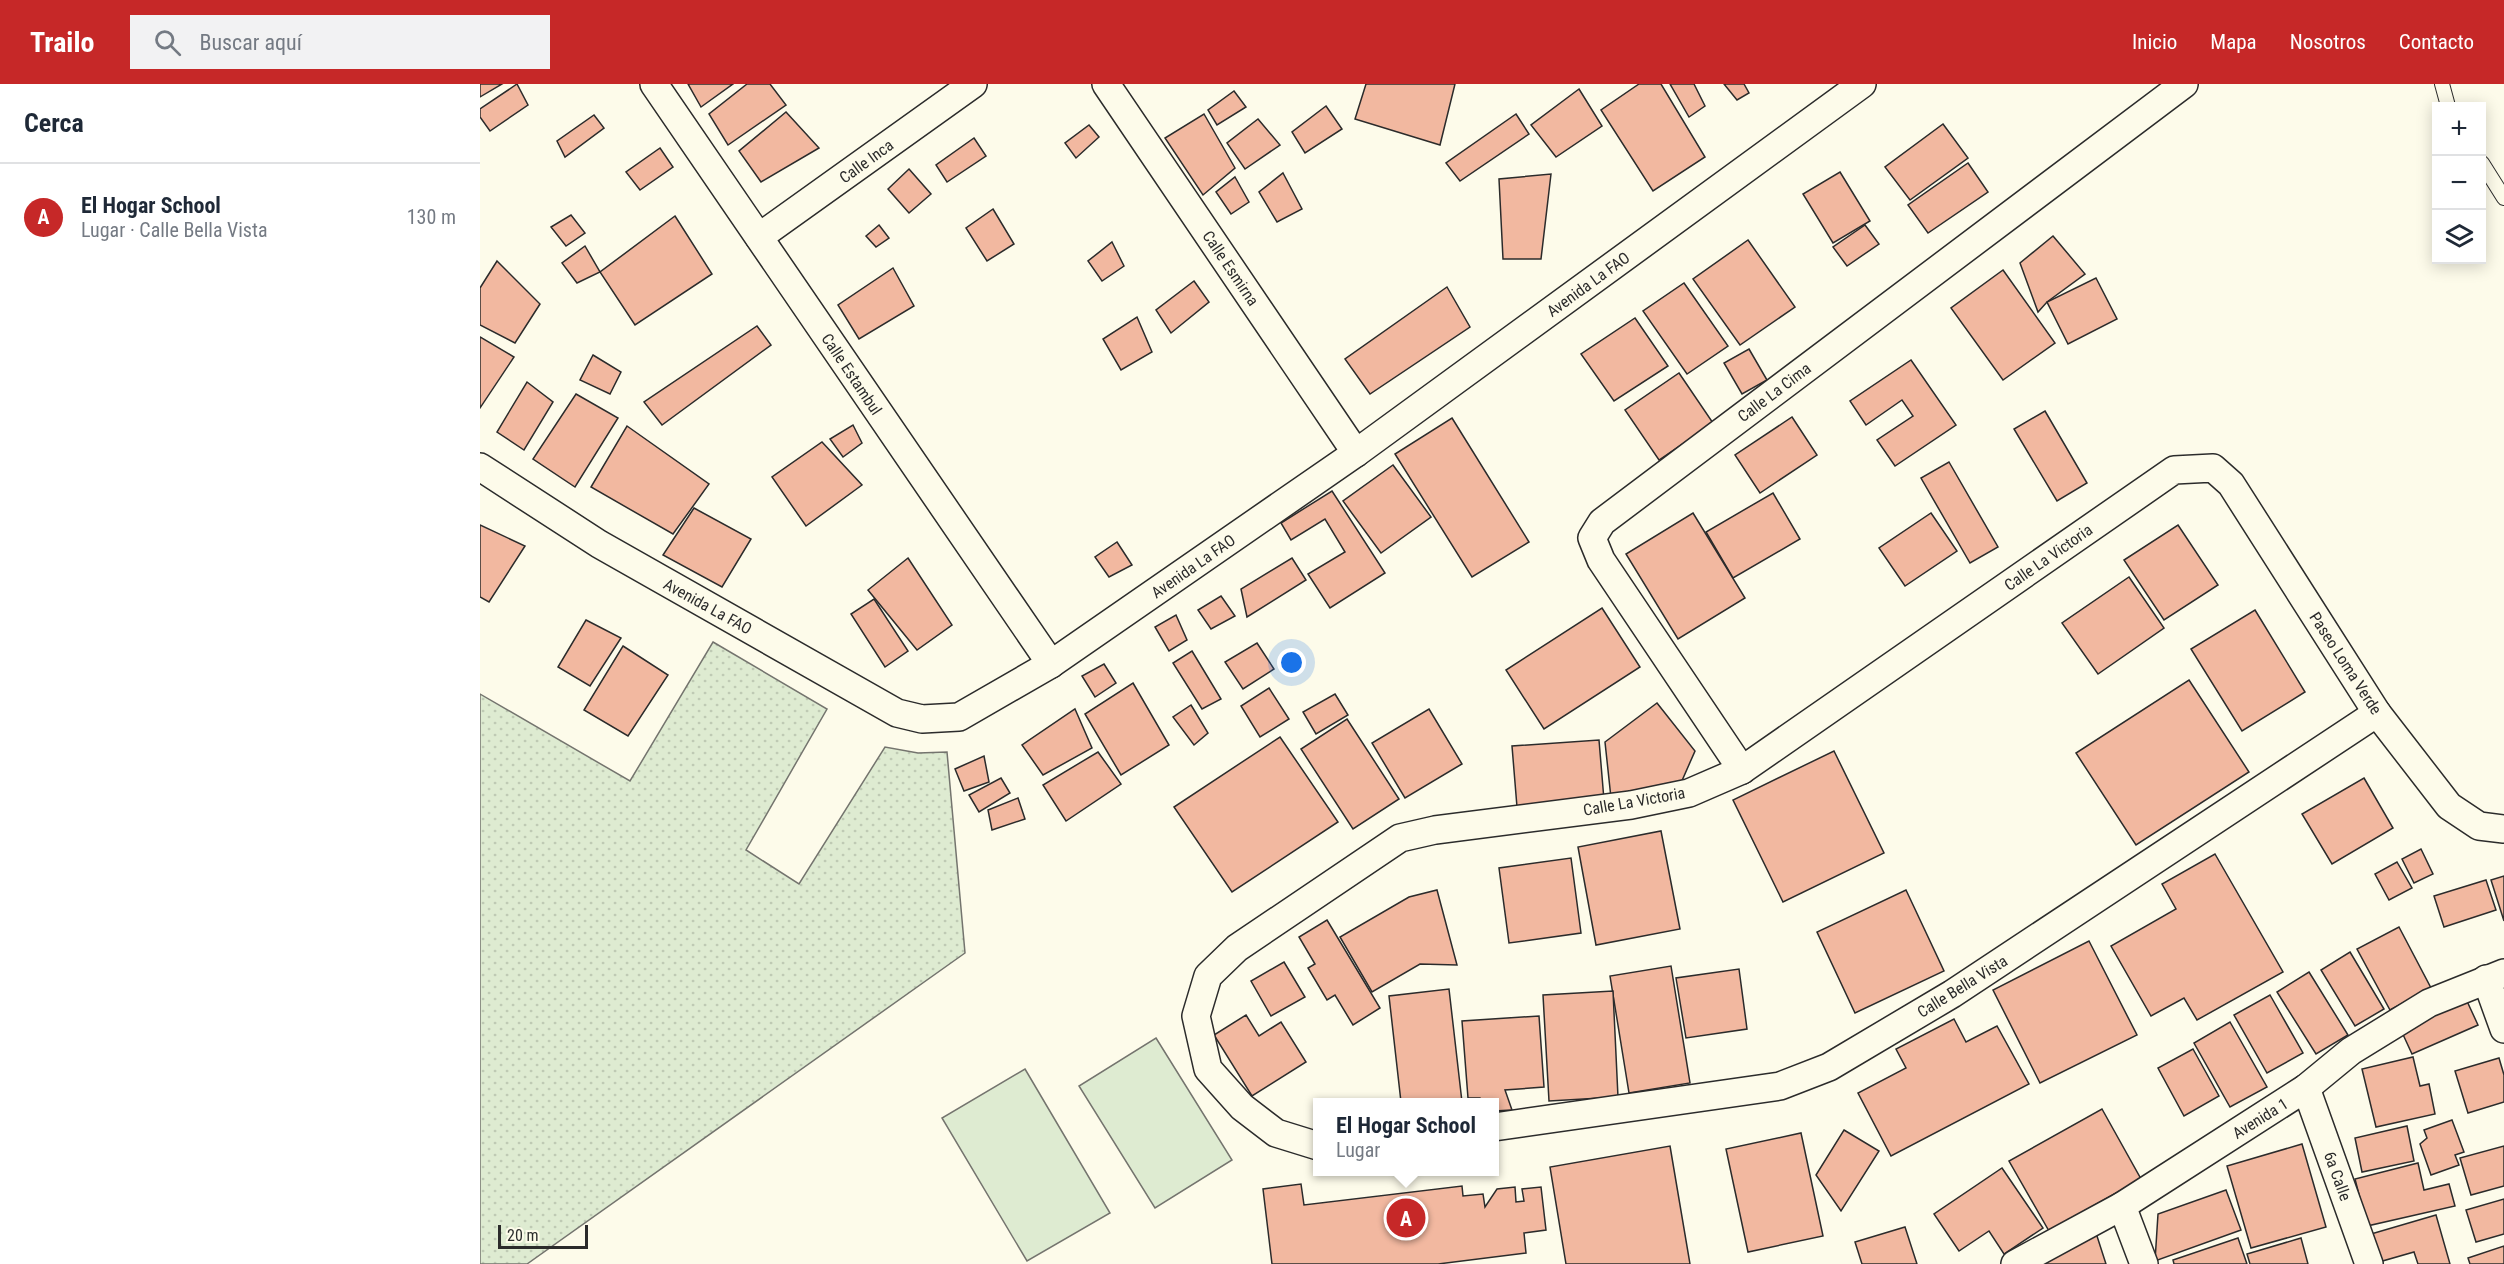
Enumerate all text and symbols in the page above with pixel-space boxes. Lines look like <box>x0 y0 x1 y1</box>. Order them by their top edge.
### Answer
search box <box>130 15 550 69</box>
text: Trailo <box>30 26 94 59</box>
icon: search <box>151 26 184 59</box>
text: Buscar aquí <box>199 30 302 55</box>
text: Inicio <box>2132 30 2177 54</box>
text: Mapa <box>2210 30 2257 54</box>
text: Nosotros <box>2290 30 2366 54</box>
text: Contacto <box>2399 30 2474 54</box>
map controls <box>2432 102 2486 264</box>
button: + <box>2432 102 2486 156</box>
text: Cerca <box>24 108 84 138</box>
street label: Calle Inca <box>836 135 897 187</box>
button: − <box>2432 156 2486 210</box>
text: El Hogar School <box>81 193 221 218</box>
text: A <box>38 205 49 229</box>
text: 130 m <box>407 205 456 229</box>
button: layers <box>2432 210 2486 264</box>
text: Lugar · Calle Bella Vista <box>81 218 267 242</box>
street label: Calle Esmirna <box>1199 227 1263 309</box>
street label: Avenida La FAO <box>1543 248 1633 321</box>
street label: Calle Estambul <box>817 330 886 419</box>
street label: Calle La Cima <box>1734 359 1815 426</box>
street label: Calle La Victoria <box>2001 520 2096 595</box>
street label: Avenida La FAO <box>1148 531 1239 602</box>
street label: Avenida La FAO <box>660 574 755 638</box>
street label: Paseo Loma Verde <box>2305 609 2386 718</box>
your location <box>1277 648 1306 677</box>
street label: Calle La Victoria <box>1582 783 1686 820</box>
street label: Calle Bella Vista <box>1914 951 2011 1022</box>
street label: Avenida 1 <box>2229 1094 2291 1143</box>
popup <box>1313 1098 1499 1176</box>
text: El Hogar School <box>1336 1113 1476 1138</box>
text: Lugar <box>1336 1138 1380 1162</box>
street label: 6a Calle <box>2320 1149 2355 1203</box>
pin: A <box>1386 1196 1426 1240</box>
scale bar <box>498 1222 588 1250</box>
text: 20 m <box>507 1226 539 1245</box>

